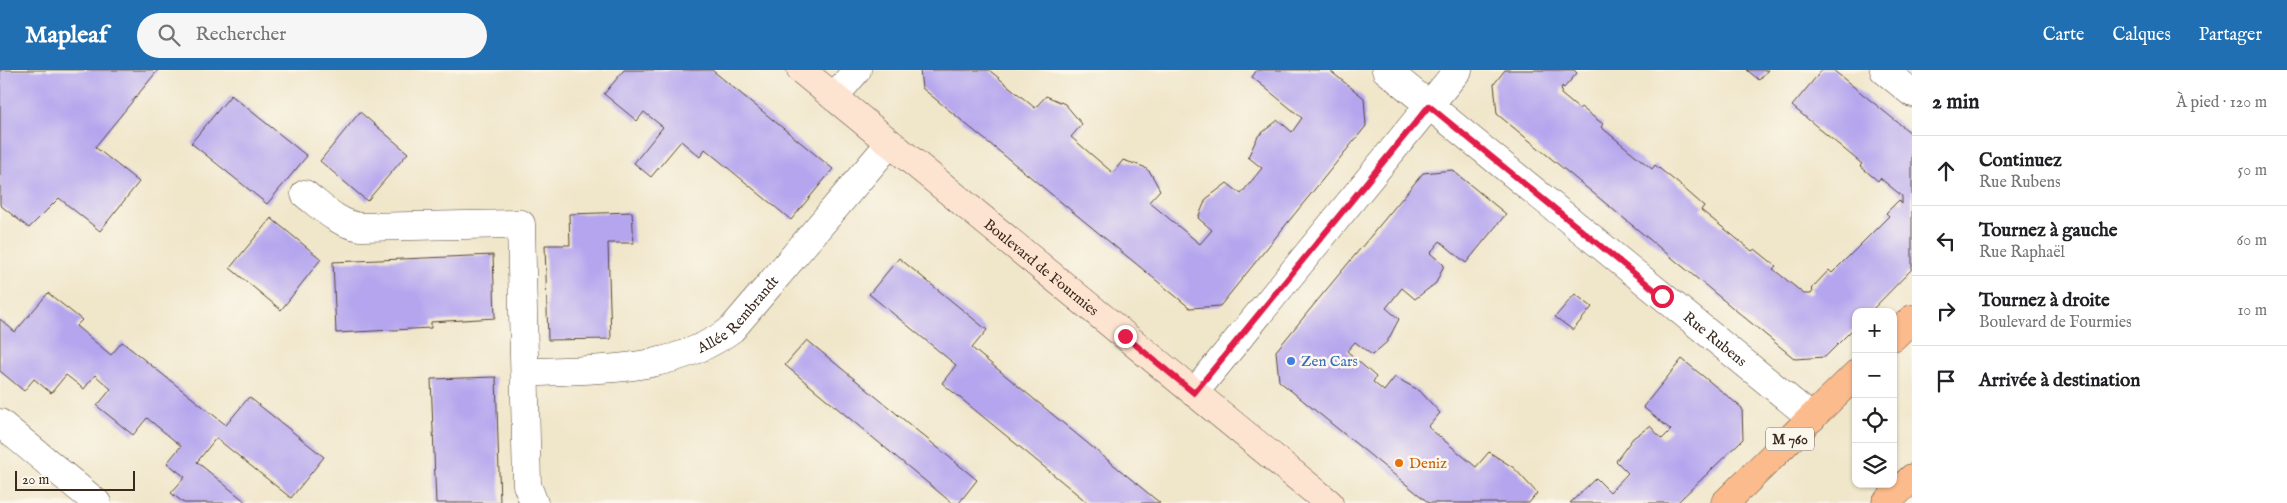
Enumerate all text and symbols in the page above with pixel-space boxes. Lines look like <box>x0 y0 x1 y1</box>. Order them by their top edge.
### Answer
search box <box>137 13 487 58</box>
text: Mapleaf <box>25 20 107 51</box>
icon: search <box>155 21 183 49</box>
text: Rechercher <box>195 23 286 47</box>
text: Carte <box>2043 24 2084 47</box>
text: Calques <box>2112 24 2171 47</box>
text: Partager <box>2199 24 2262 47</box>
text: 2 min <box>1932 89 1979 116</box>
text: À pied · 120 m <box>2176 93 2267 113</box>
text: Continuez <box>1979 149 2062 173</box>
icon: ahead <box>1932 157 1960 185</box>
text: 50 m <box>2238 161 2267 181</box>
text: Rue Rubens <box>1979 173 2061 193</box>
street label: Boulevard de Fourmies <box>980 215 1103 320</box>
text: Tournez à gauche <box>1979 219 2118 243</box>
icon: left <box>1932 227 1960 255</box>
text: 60 m <box>2237 231 2267 251</box>
text: Rue Raphaël <box>1979 243 2065 263</box>
street label: Allée Rembrandt <box>693 272 783 358</box>
route start <box>1651 285 1674 308</box>
text: Tournez à droite <box>1979 289 2110 313</box>
icon: right <box>1932 297 1960 325</box>
text: 10 m <box>2237 301 2267 321</box>
street label: Rue Rubens <box>1679 308 1751 371</box>
map controls <box>1852 308 1897 488</box>
button: + <box>1852 308 1897 353</box>
text: Boulevard de Fourmies <box>1979 313 2132 333</box>
route end <box>1114 325 1137 348</box>
place label: Zen Cars <box>1301 352 1358 371</box>
button: − <box>1852 353 1897 398</box>
marker: Zen Cars <box>1285 355 1297 367</box>
icon: arrive <box>1932 367 1960 395</box>
text: Arrivée à destination <box>1979 369 2140 393</box>
button: locate <box>1852 398 1897 443</box>
road number: M 760 <box>1766 428 1814 450</box>
button: layers <box>1852 443 1897 488</box>
place label: Deniz <box>1409 454 1447 473</box>
marker: Deniz <box>1393 457 1405 469</box>
scale bar <box>15 468 135 491</box>
text: 20 m <box>22 471 49 489</box>

